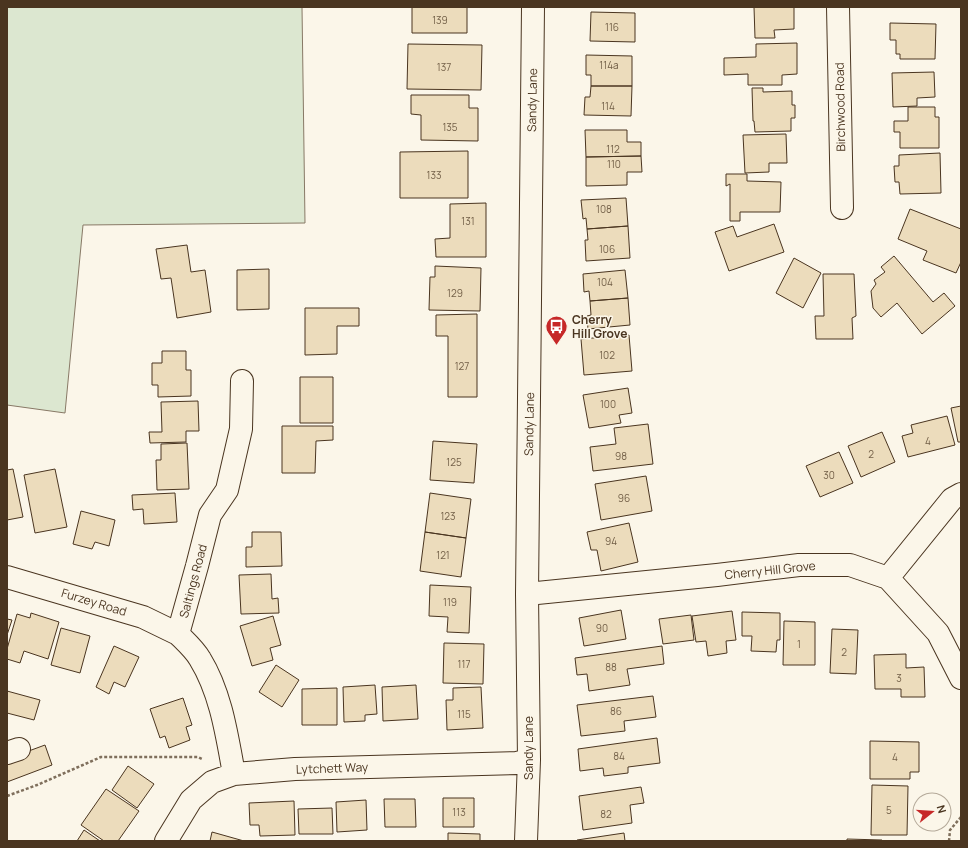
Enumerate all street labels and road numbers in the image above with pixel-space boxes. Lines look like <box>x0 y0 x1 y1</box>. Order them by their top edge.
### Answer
street label: Birchwood Road <box>831 62 849 152</box>
street label: Sandy Lane <box>523 68 541 132</box>
street label: Sandy Lane <box>520 392 538 456</box>
street label: Saltings Road <box>175 542 211 620</box>
street label: Cherry Hill Grove <box>724 557 816 583</box>
street label: Furzey Road <box>59 584 129 620</box>
street label: Sandy Lane <box>520 716 537 780</box>
street label: Lytchett Way <box>296 758 369 778</box>

